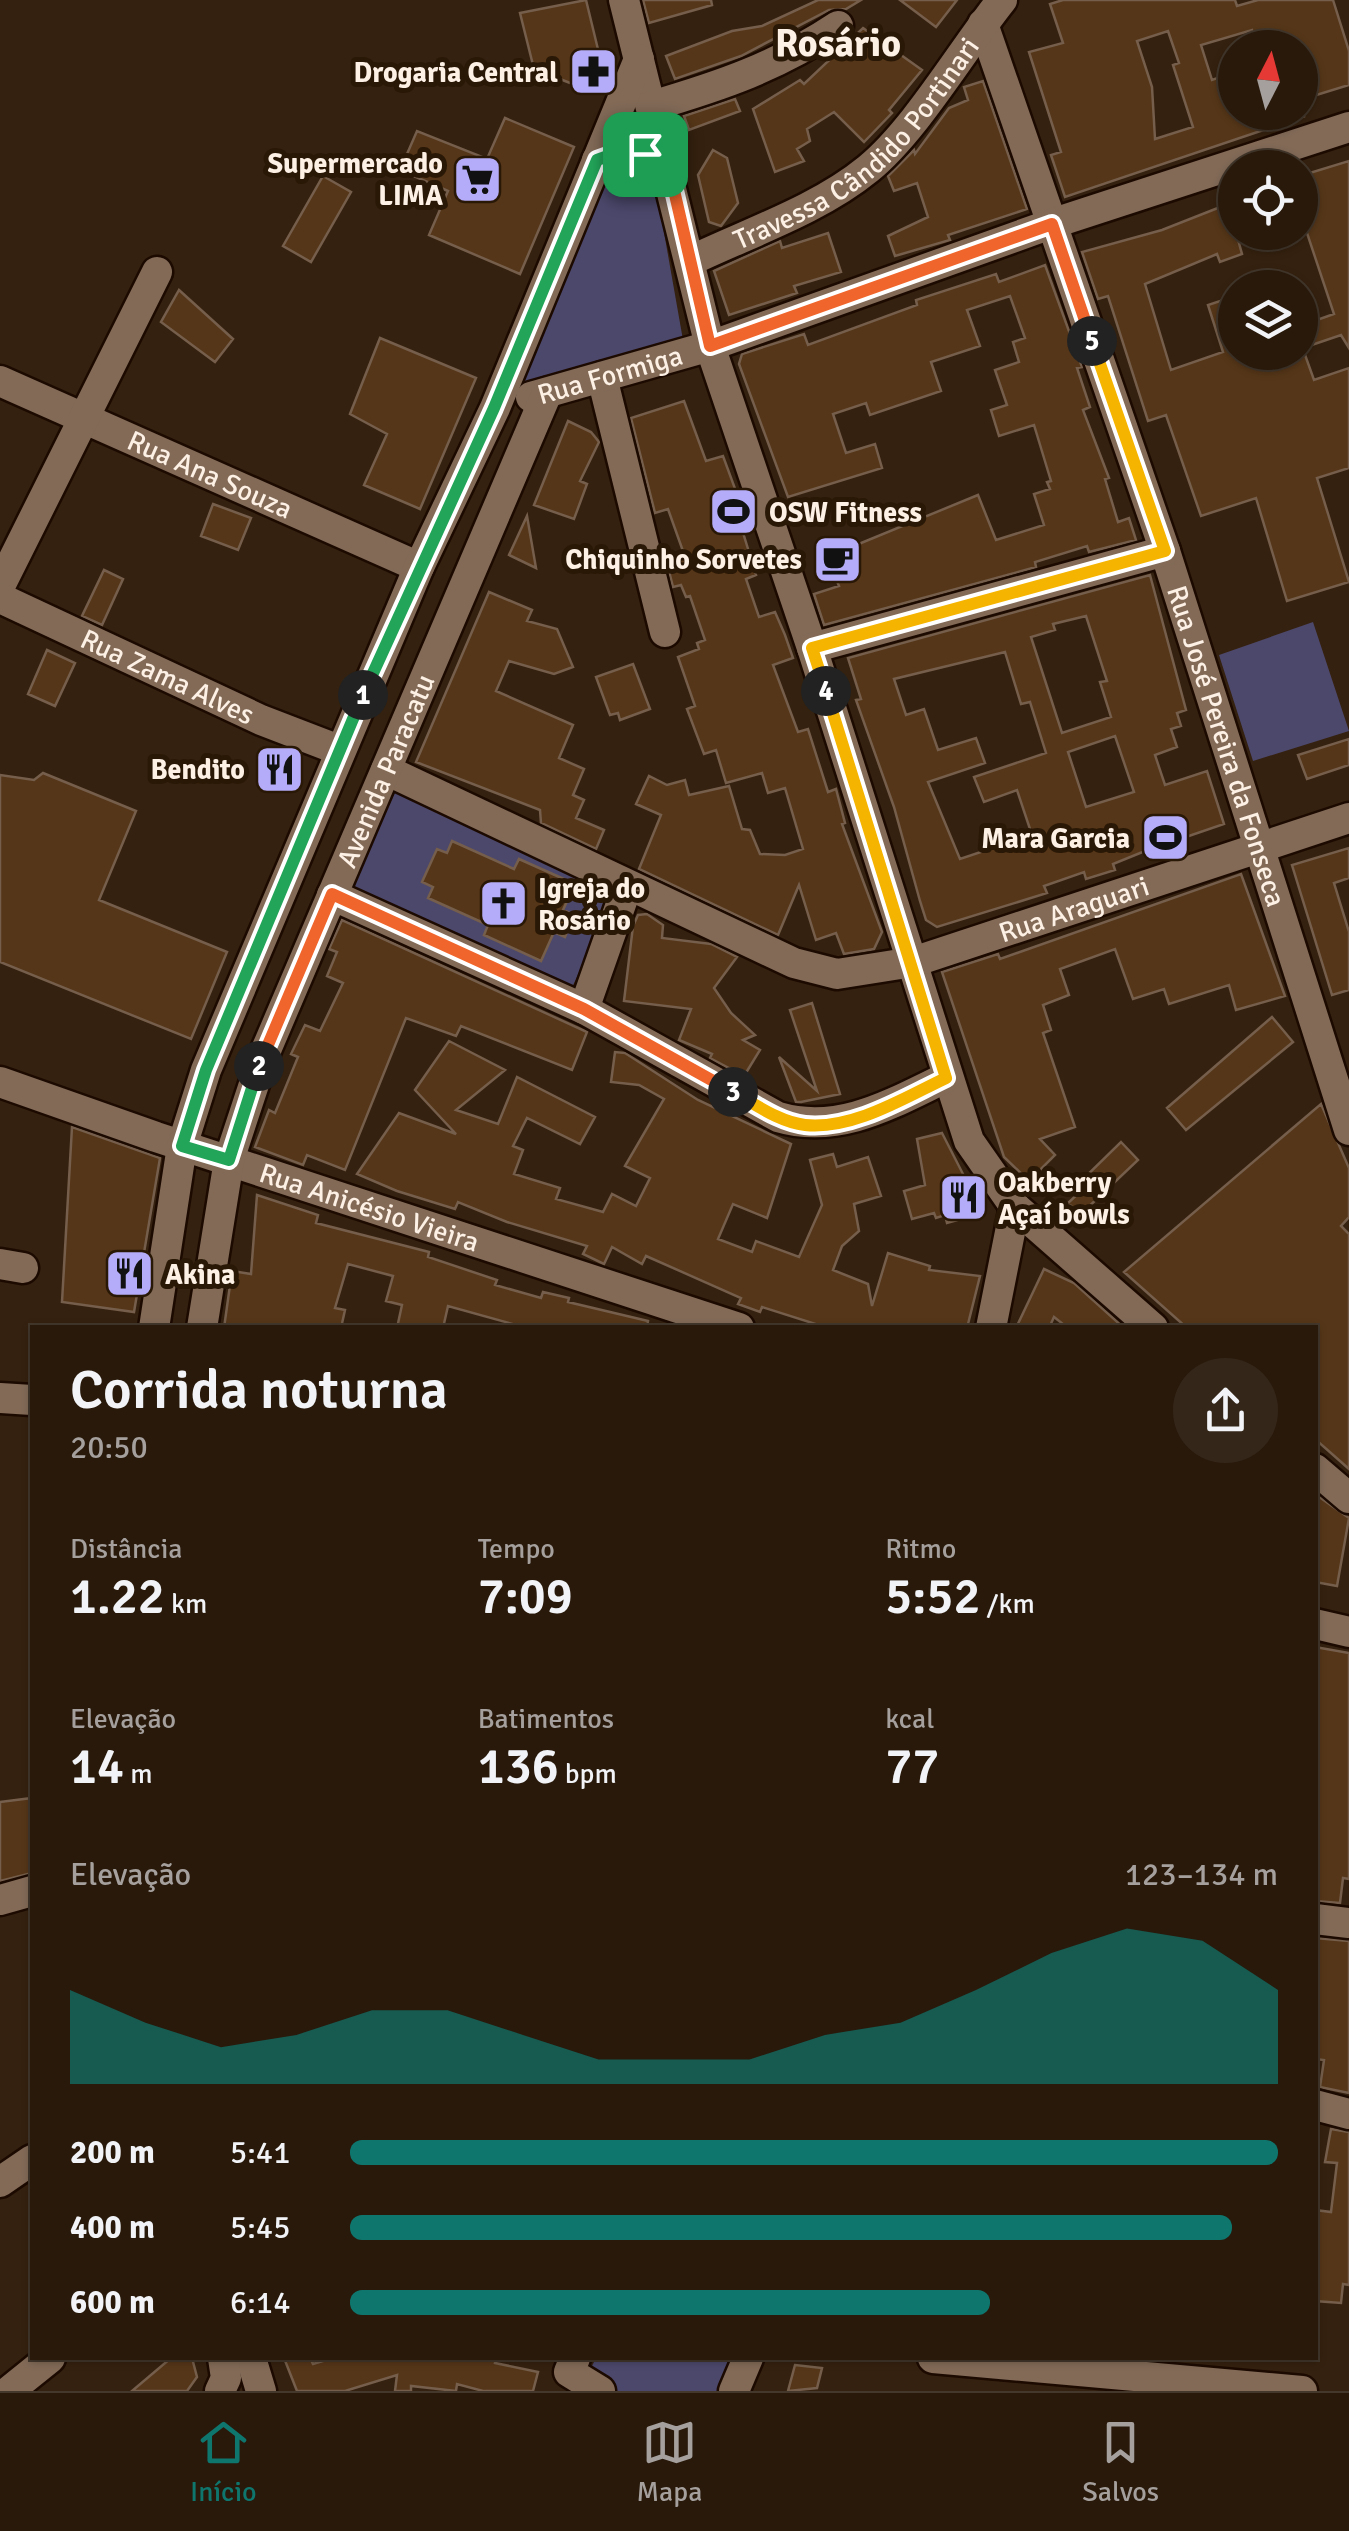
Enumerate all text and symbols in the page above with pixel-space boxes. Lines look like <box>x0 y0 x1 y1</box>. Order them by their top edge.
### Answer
district label: Rosário <box>775 20 901 67</box>
north arrow <box>1218 30 1318 130</box>
map controls <box>1218 30 1318 370</box>
street label: Travessa Cândido Portinari <box>728 31 987 257</box>
pharmacy icon: Drogaria Central <box>567 46 619 98</box>
place label: Drogaria Central <box>354 56 558 90</box>
pin <box>603 112 688 197</box>
icon: arrive <box>618 127 673 182</box>
place label: Supermercado LIMA <box>267 147 443 213</box>
button: locate <box>1218 150 1318 250</box>
supermarket icon: Supermercado LIMA <box>452 153 504 205</box>
button: layers <box>1218 270 1318 370</box>
pin: 5 <box>1067 316 1117 366</box>
text: 5 <box>1084 324 1100 358</box>
street label: Rua Formiga <box>534 339 687 412</box>
street label: Rua Ana Souza <box>122 424 298 527</box>
sports icon: OSW Fitness <box>708 486 760 538</box>
place label: OSW Fitness <box>769 496 922 530</box>
cafe icon: Chiquinho Sorvetes <box>811 533 863 585</box>
place label: Chiquinho Sorvetes <box>565 543 802 577</box>
street label: Rua José Pereira da Fonseca <box>1159 581 1293 911</box>
street label: Rua Zama Alves <box>75 622 259 732</box>
pin: 4 <box>801 666 851 716</box>
street label: Avenida Paracatu <box>330 669 443 873</box>
pin: 1 <box>338 670 388 720</box>
text: 4 <box>818 674 834 708</box>
text: 1 <box>355 678 371 712</box>
restaurant icon: Bendito <box>254 743 306 795</box>
place label: Bendito <box>150 753 245 787</box>
sports icon: Mara Garcia <box>1139 812 1191 864</box>
place label: Mara Garcia <box>981 822 1130 856</box>
street label: Rua Araguari <box>995 869 1153 950</box>
place label: Igreja do Rosário <box>538 872 645 938</box>
church icon: Igreja do Rosário <box>477 878 529 930</box>
pin: 2 <box>234 1041 284 1091</box>
text: 2 <box>251 1049 267 1083</box>
pin: 3 <box>708 1067 758 1117</box>
text: 3 <box>725 1075 741 1109</box>
street label: Rua Anicésio Vieira <box>255 1156 483 1260</box>
place label: Oakberry Açaí bowls <box>998 1166 1130 1232</box>
restaurant icon: Oakberry Açaí bowls <box>937 1172 989 1224</box>
restaurant icon: Akina <box>104 1248 156 1300</box>
place label: Akina <box>165 1258 235 1292</box>
text: Corrida noturna <box>70 1356 448 1424</box>
button: share <box>1173 1358 1278 1463</box>
text: 20:50 <box>70 1428 148 1467</box>
text: Distância <box>70 1532 183 1566</box>
text: Tempo <box>478 1532 555 1566</box>
text: Ritmo <box>885 1532 956 1566</box>
text: 1.22 <box>70 1566 165 1628</box>
text: 7:09 <box>478 1566 573 1628</box>
text: 5:52 <box>885 1566 980 1628</box>
text: km <box>165 1587 207 1621</box>
text: /km <box>980 1587 1035 1621</box>
text: Elevação <box>70 1702 176 1736</box>
text: Batimentos <box>478 1702 614 1736</box>
text: kcal <box>885 1702 934 1736</box>
text: 14 <box>70 1736 124 1798</box>
text: 136 <box>478 1736 559 1798</box>
text: 77 <box>885 1736 939 1798</box>
text: m <box>124 1757 153 1791</box>
text: bpm <box>559 1757 617 1791</box>
text: Elevação <box>70 1855 191 1894</box>
text: 123–134 m <box>1125 1855 1278 1894</box>
text: 200 m <box>70 2133 155 2172</box>
text: 5:41 <box>230 2133 290 2172</box>
text: 400 m <box>70 2208 155 2247</box>
text: 5:45 <box>230 2208 290 2247</box>
text: 600 m <box>70 2283 155 2322</box>
text: 6:14 <box>230 2283 290 2322</box>
tab: Início <box>190 2415 257 2509</box>
tab: Mapa <box>636 2415 702 2509</box>
tab: Salvos <box>1082 2415 1159 2509</box>

